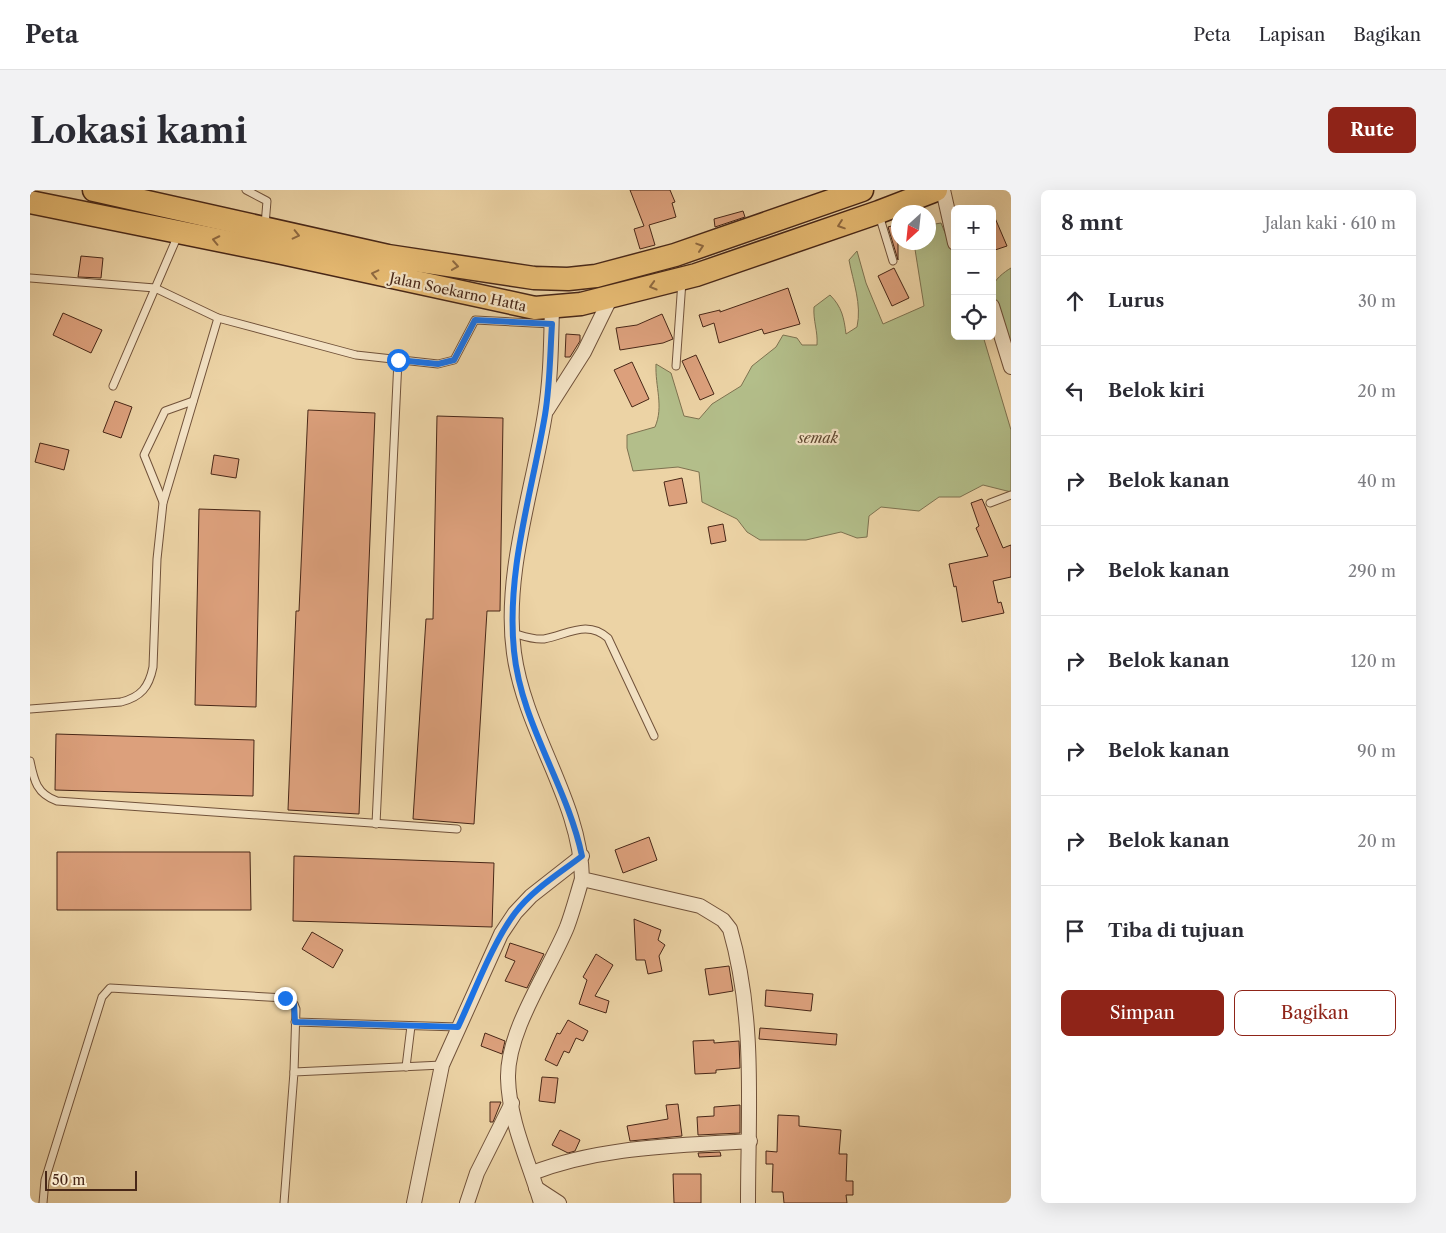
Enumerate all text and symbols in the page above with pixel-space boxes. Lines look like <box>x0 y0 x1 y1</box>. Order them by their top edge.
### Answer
text: Peta <box>25 20 79 49</box>
text: Peta <box>1193 24 1231 46</box>
text: Lapisan <box>1259 24 1325 46</box>
text: Bagikan <box>1353 24 1421 46</box>
button: Rute <box>1328 107 1416 153</box>
text: Lokasi kami <box>30 109 247 152</box>
north arrow <box>891 205 936 250</box>
map controls <box>951 205 996 340</box>
button: + <box>951 205 996 250</box>
text: 8 mnt <box>1061 210 1123 235</box>
text: Jalan kaki · 610 m <box>1265 213 1396 233</box>
one-way arrow <box>837 219 846 229</box>
one-way arrow <box>291 229 300 240</box>
one-way arrow <box>211 235 220 245</box>
one-way arrow <box>695 243 703 253</box>
button: − <box>951 250 996 295</box>
one-way arrow <box>451 260 459 271</box>
street label: Jalan Soekarno Hatta <box>386 268 529 315</box>
one-way arrow <box>370 269 379 280</box>
one-way arrow <box>650 281 658 291</box>
icon: ahead <box>1061 287 1089 315</box>
text: Lurus <box>1108 289 1164 312</box>
text: 30 m <box>1358 291 1396 311</box>
button: locate <box>951 295 996 340</box>
route start <box>387 349 410 372</box>
icon: left <box>1061 377 1089 405</box>
text: Belok kiri <box>1108 379 1205 402</box>
text: 20 m <box>1357 381 1396 401</box>
park label: semak <box>797 429 839 447</box>
icon: right <box>1061 467 1089 495</box>
text: Belok kanan <box>1108 469 1230 492</box>
text: 40 m <box>1357 471 1396 491</box>
icon: right <box>1061 557 1089 585</box>
text: Belok kanan <box>1108 559 1230 582</box>
text: 290 m <box>1348 561 1396 581</box>
icon: right <box>1061 647 1089 675</box>
text: Belok kanan <box>1108 649 1230 672</box>
text: 120 m <box>1351 651 1396 671</box>
icon: right <box>1061 737 1089 765</box>
text: Belok kanan <box>1108 739 1230 762</box>
text: 90 m <box>1357 741 1396 761</box>
icon: right <box>1061 827 1089 855</box>
text: Belok kanan <box>1108 829 1230 852</box>
text: 20 m <box>1357 831 1396 851</box>
icon: arrive <box>1061 917 1089 945</box>
text: Tiba di tujuan <box>1108 919 1244 942</box>
route end <box>274 987 297 1010</box>
button: Simpan <box>1061 990 1224 1036</box>
button: Bagikan <box>1234 990 1396 1036</box>
scale bar <box>45 1168 138 1191</box>
text: 50 m <box>52 1171 85 1189</box>

